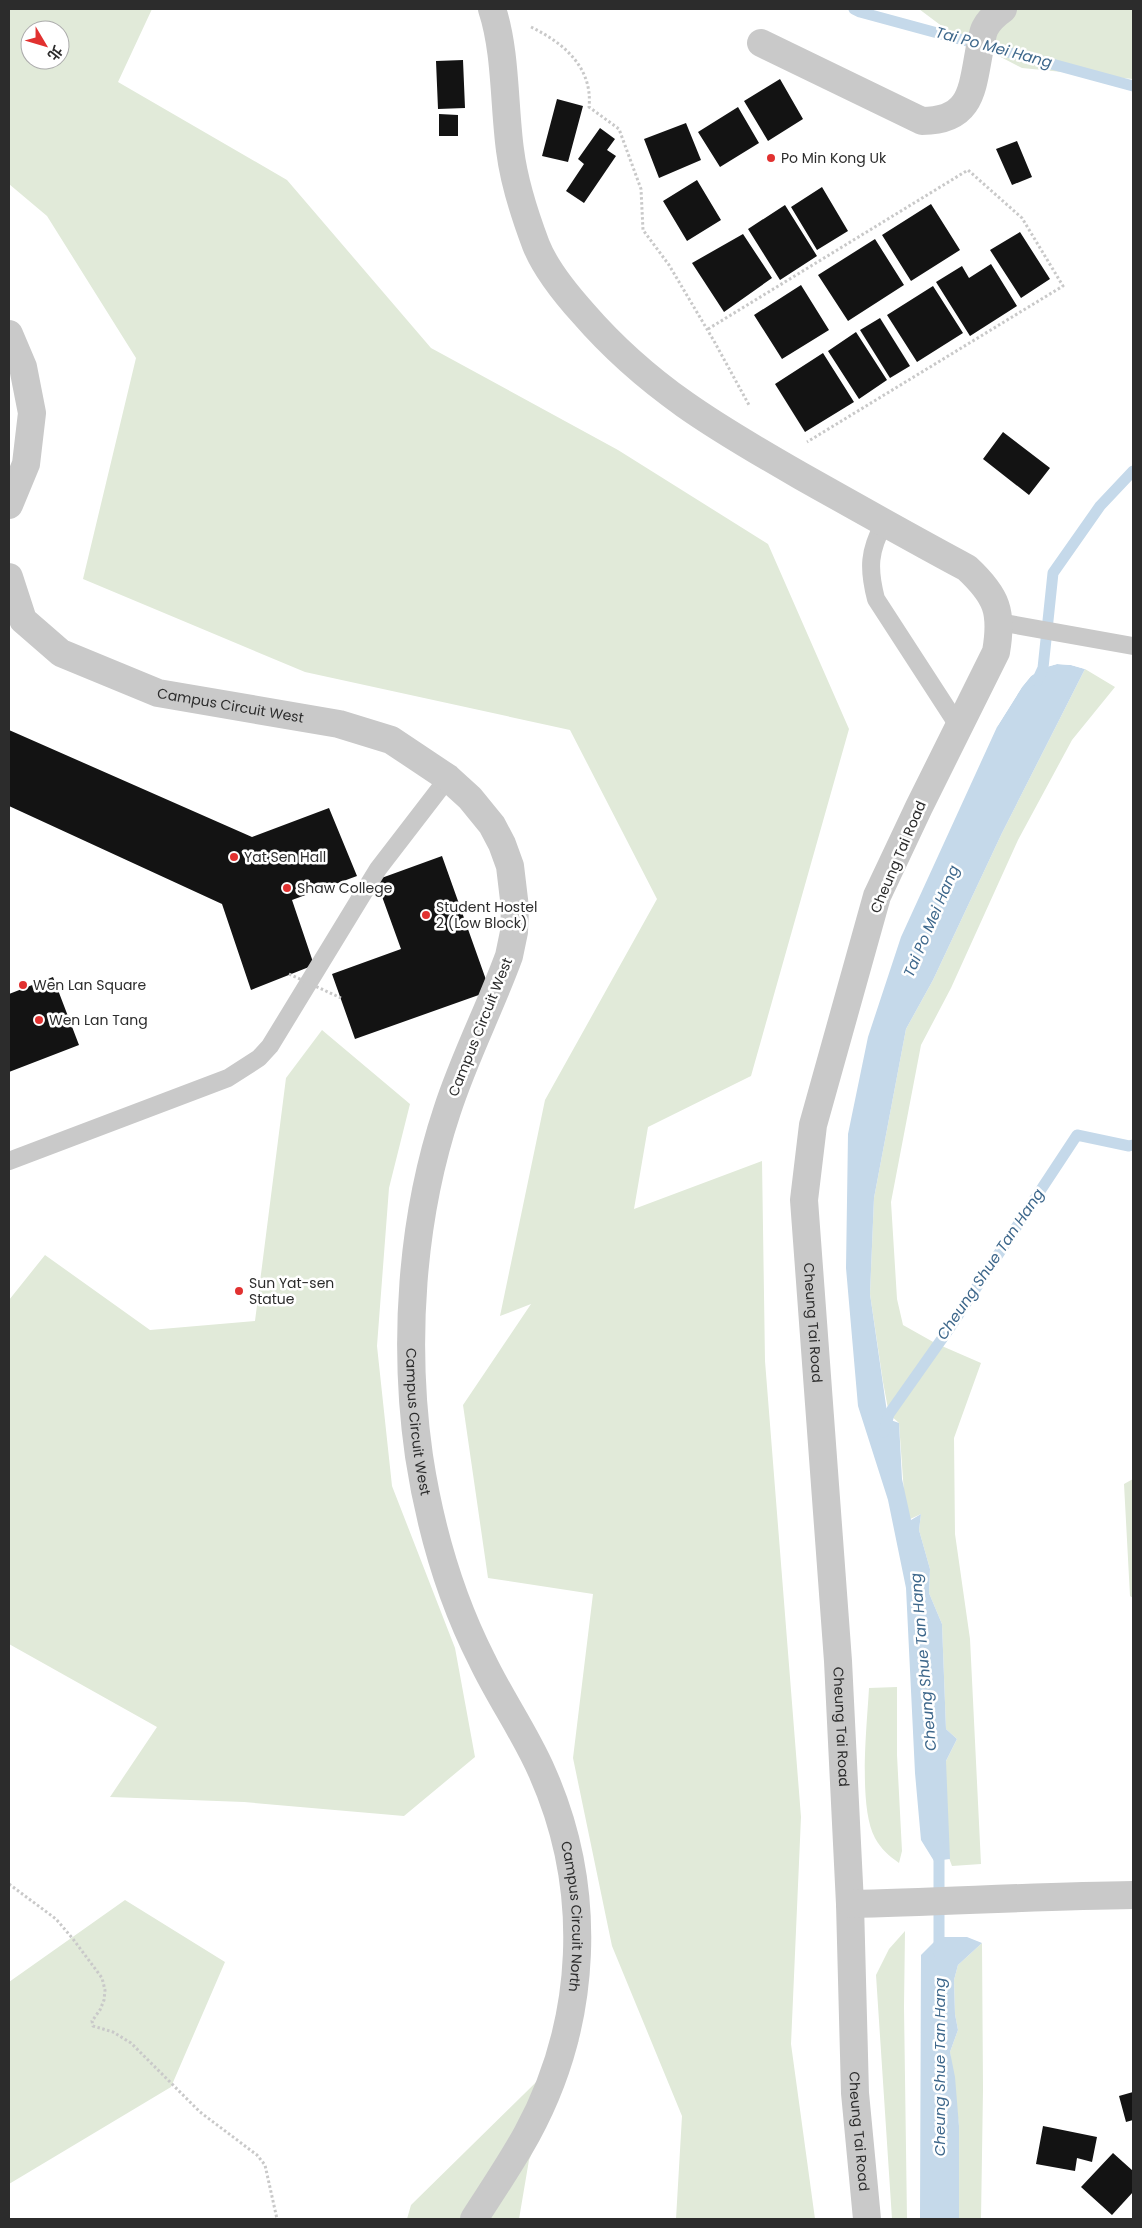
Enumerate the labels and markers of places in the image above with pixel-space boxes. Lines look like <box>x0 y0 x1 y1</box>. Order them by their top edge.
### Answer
place label: Po Min Kong Uk <box>781 148 887 168</box>
marker: Po Min Kong Uk <box>765 152 777 164</box>
place label: Yat Sen Hall <box>244 847 326 867</box>
marker: Yat Sen Hall <box>228 851 240 863</box>
place label: Shaw College <box>297 878 393 898</box>
marker: Shaw College <box>281 882 293 894</box>
place label: Student Hostel 2 (Low Block) <box>436 897 537 933</box>
marker: Student Hostel 2 (Low Block) <box>420 909 432 921</box>
place label: Wen Lan Square <box>33 975 147 995</box>
marker: Wen Lan Square <box>17 979 29 991</box>
place label: Wen Lan Tang <box>49 1010 148 1030</box>
marker: Wen Lan Tang <box>33 1014 45 1026</box>
place label: Sun Yat-sen Statue <box>249 1273 334 1309</box>
marker: Sun Yat-sen Statue <box>233 1285 245 1297</box>

